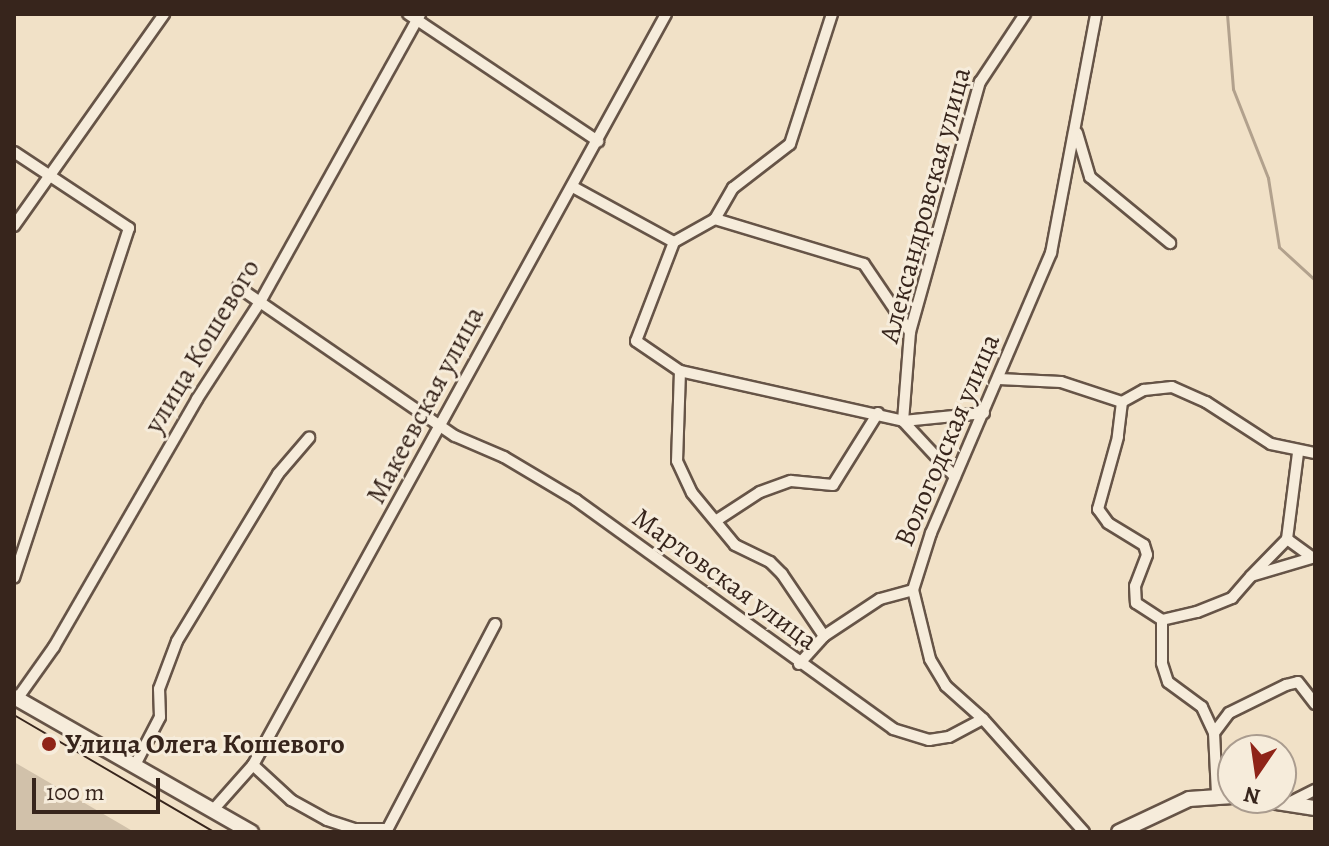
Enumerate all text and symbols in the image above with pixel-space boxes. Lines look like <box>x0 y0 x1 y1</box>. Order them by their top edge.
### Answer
street label: Александровская улица <box>872 64 978 346</box>
street label: улица Кошевого <box>137 253 267 439</box>
street label: Макеевская улица <box>359 301 491 509</box>
street label: Вологодская улица <box>887 329 1007 551</box>
street label: Мартовская улица <box>626 501 824 657</box>
place label: Улица Олега Кошевого <box>65 727 345 761</box>
north arrow <box>1217 734 1297 814</box>
marker: Улица Олега Кошевого <box>40 735 58 753</box>
scale bar <box>36 762 164 812</box>
text: 100 m <box>46 776 105 808</box>
text: N <box>1241 779 1263 812</box>

